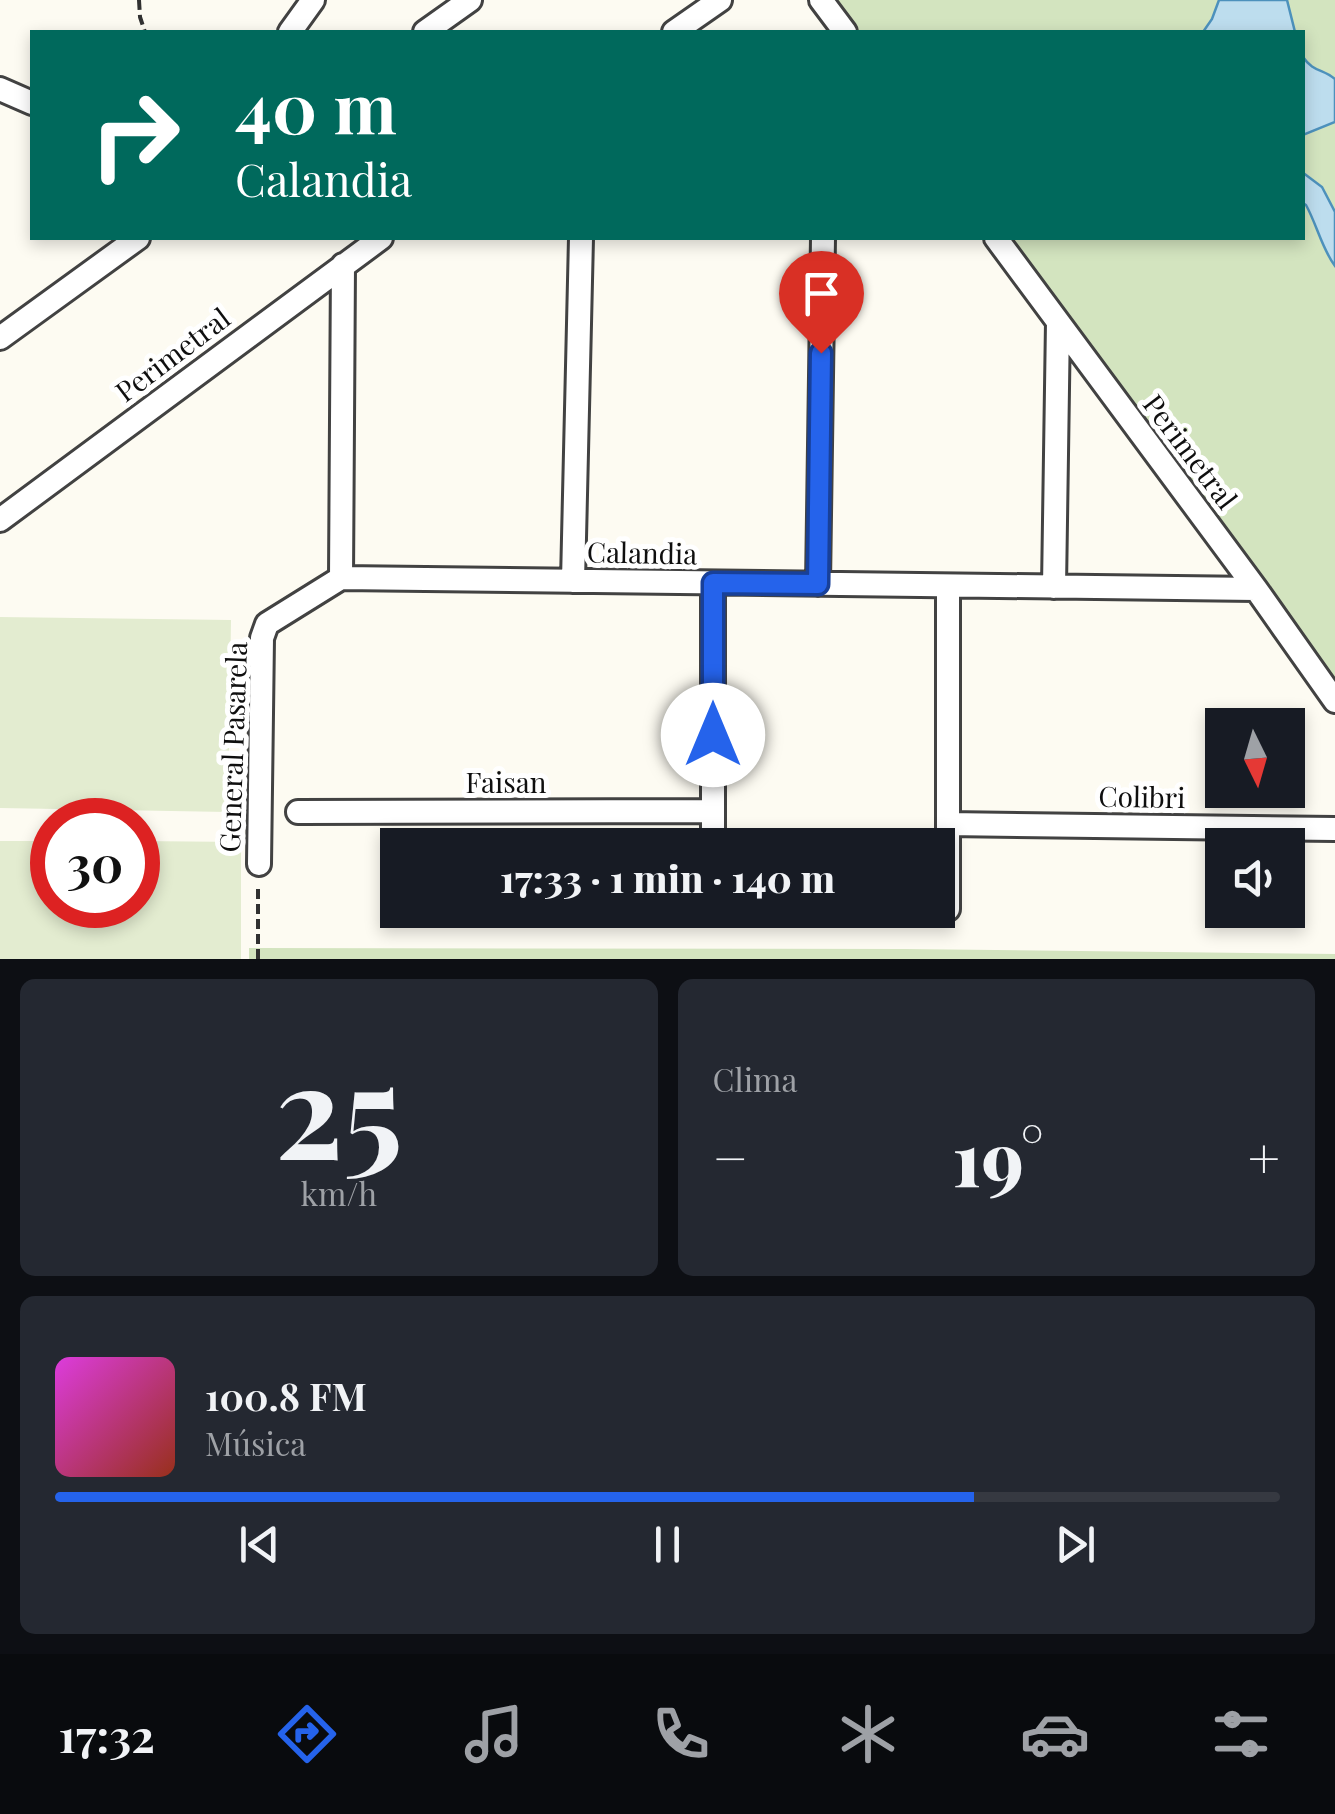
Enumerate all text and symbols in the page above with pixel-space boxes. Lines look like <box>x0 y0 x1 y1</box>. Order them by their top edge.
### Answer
text: 40 m <box>235 58 397 152</box>
icon: right <box>70 70 200 200</box>
text: Calandia <box>235 148 412 208</box>
pin <box>779 251 864 354</box>
icon: arrive <box>794 266 849 321</box>
street label: Perimetral <box>107 299 237 409</box>
street label: Perimetral <box>1136 386 1246 516</box>
street label: Calandia <box>587 533 698 571</box>
street label: General Pasarela <box>210 641 254 853</box>
position arrow <box>661 683 765 787</box>
north arrow <box>1205 708 1305 808</box>
map controls <box>1205 708 1305 928</box>
street label: Faisan <box>466 763 547 800</box>
street label: Colibri <box>1098 777 1186 815</box>
speed limit sign: 30 <box>30 798 160 928</box>
button: sound <box>1205 828 1305 928</box>
text: 17:33 · 1 min · 140 m <box>500 852 835 903</box>
text: 25 <box>275 1019 403 1193</box>
text: Clima <box>713 1057 797 1100</box>
text: 19° <box>952 1106 1044 1206</box>
text: − <box>713 1119 748 1193</box>
text: + <box>1248 1119 1280 1193</box>
text: km/h <box>300 1171 377 1214</box>
text: 100.8 FM <box>205 1370 367 1421</box>
text: Música <box>205 1421 306 1464</box>
icon: previous <box>232 1517 287 1572</box>
icon: pause <box>640 1517 695 1572</box>
icon: next <box>1048 1517 1103 1572</box>
icon: directions <box>272 1699 342 1769</box>
icon: music <box>459 1699 529 1769</box>
icon: phone <box>646 1699 716 1769</box>
icon: climate <box>833 1699 903 1769</box>
icon: car <box>1020 1699 1090 1769</box>
icon: filters <box>1206 1699 1276 1769</box>
text: 17:32 <box>58 1704 155 1764</box>

